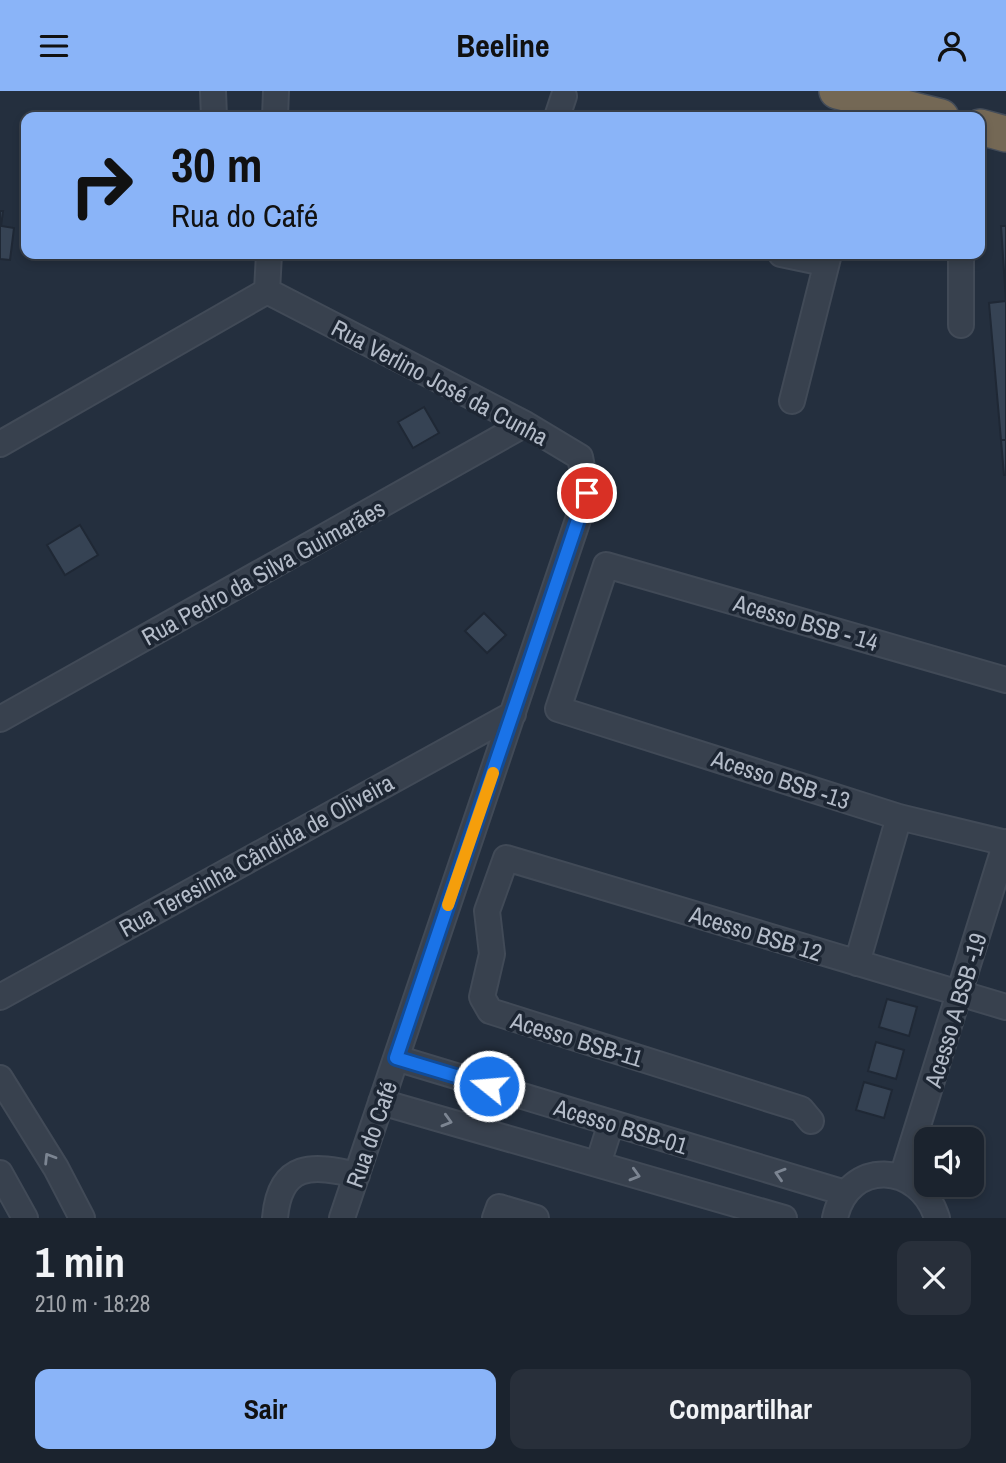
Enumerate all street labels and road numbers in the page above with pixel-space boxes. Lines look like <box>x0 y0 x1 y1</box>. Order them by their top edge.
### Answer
street label: Rua Verlino José da Cunha <box>326 311 554 453</box>
street label: Rua Pedro da Silva Guimarães <box>136 492 390 652</box>
street label: Acesso BSB - 14 <box>729 586 882 658</box>
street label: Acesso BSB -13 <box>707 741 854 816</box>
street label: Rua Teresinha Cândida de Oliveira <box>113 766 399 944</box>
street label: Acesso BSB 12 <box>685 897 826 968</box>
street label: Acesso A BSB -19 <box>916 929 994 1092</box>
street label: Acesso BSB-11 <box>506 1003 647 1074</box>
street label: Rua do Café <box>338 1077 404 1191</box>
street label: Acesso BSB-01 <box>549 1090 692 1161</box>

